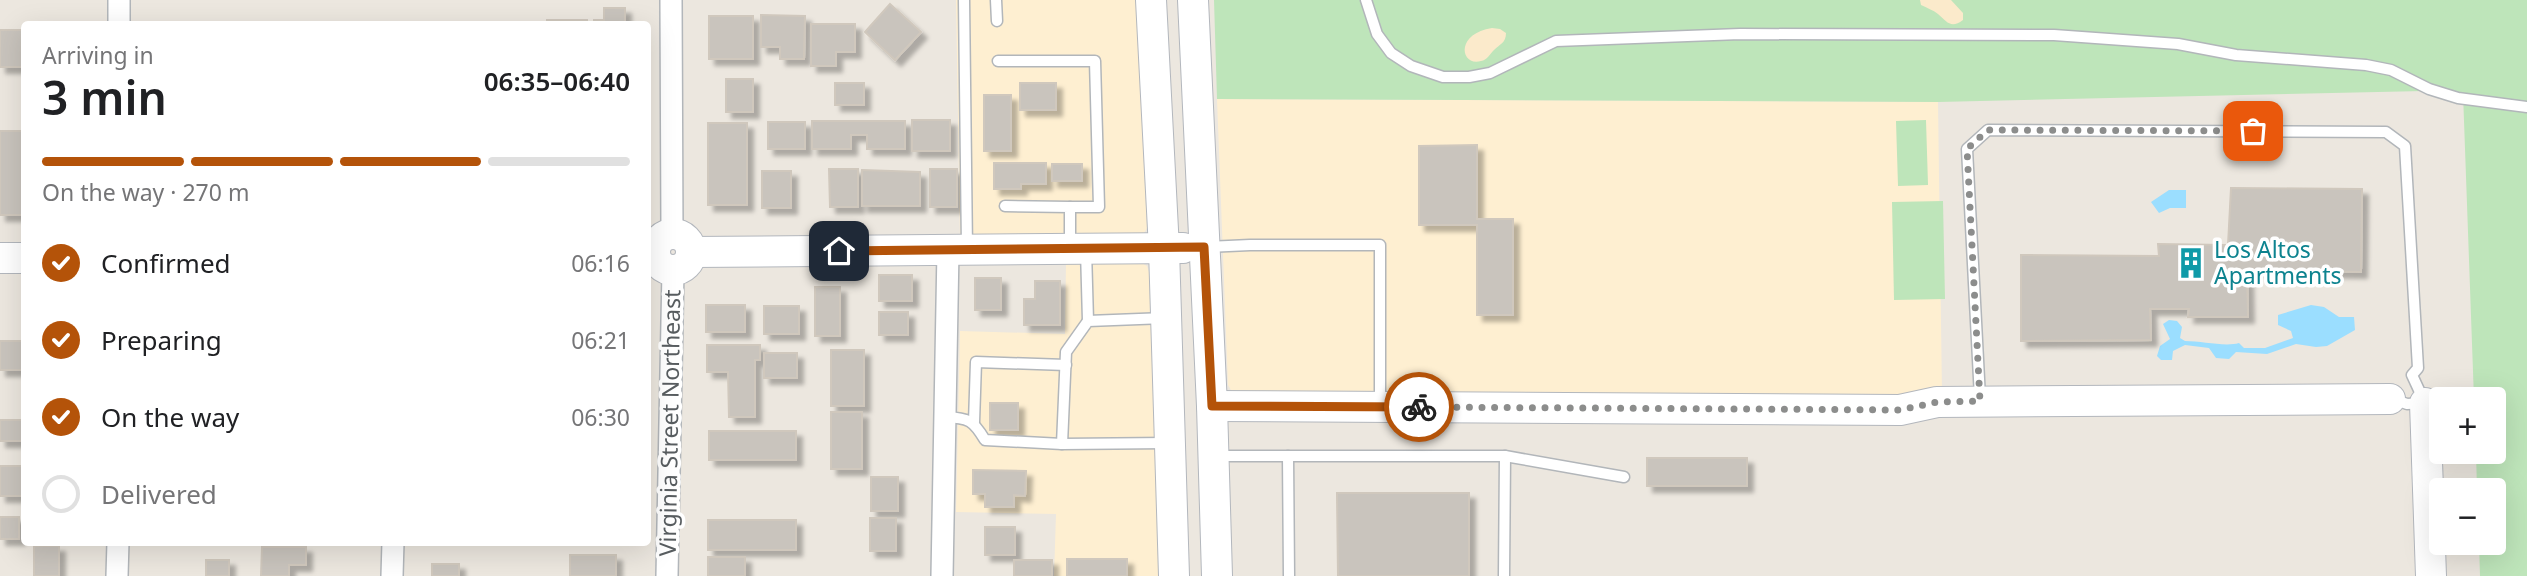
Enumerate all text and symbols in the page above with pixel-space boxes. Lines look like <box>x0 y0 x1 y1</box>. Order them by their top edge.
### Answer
text: Arriving in <box>42 39 154 71</box>
text: 06:35–06:40 <box>484 63 630 99</box>
text: 3 min <box>42 66 167 128</box>
pin <box>2223 101 2283 161</box>
icon: bag <box>2234 112 2272 150</box>
text: On the way · 270 m <box>42 176 249 208</box>
pin <box>809 221 869 281</box>
icon: home <box>820 232 858 270</box>
place label: Los Altos Apartments <box>2214 233 2342 291</box>
icon: check <box>42 244 80 282</box>
text: Confirmed <box>101 245 231 281</box>
building icon: Los Altos Apartments <box>2174 246 2208 280</box>
text: 06:16 <box>571 247 630 279</box>
street label: Virginia Street Northeast <box>651 289 687 557</box>
icon: check <box>42 321 80 359</box>
text: Preparing <box>101 322 222 358</box>
text: 06:21 <box>571 324 630 356</box>
courier <box>1384 372 1454 442</box>
map controls <box>2429 387 2506 555</box>
button: + <box>2429 387 2506 464</box>
icon: bike <box>1400 388 1438 426</box>
icon: check <box>42 398 80 436</box>
text: On the way <box>101 399 239 435</box>
text: 06:30 <box>571 401 630 433</box>
text: Delivered <box>101 476 217 512</box>
button: − <box>2429 478 2506 555</box>

